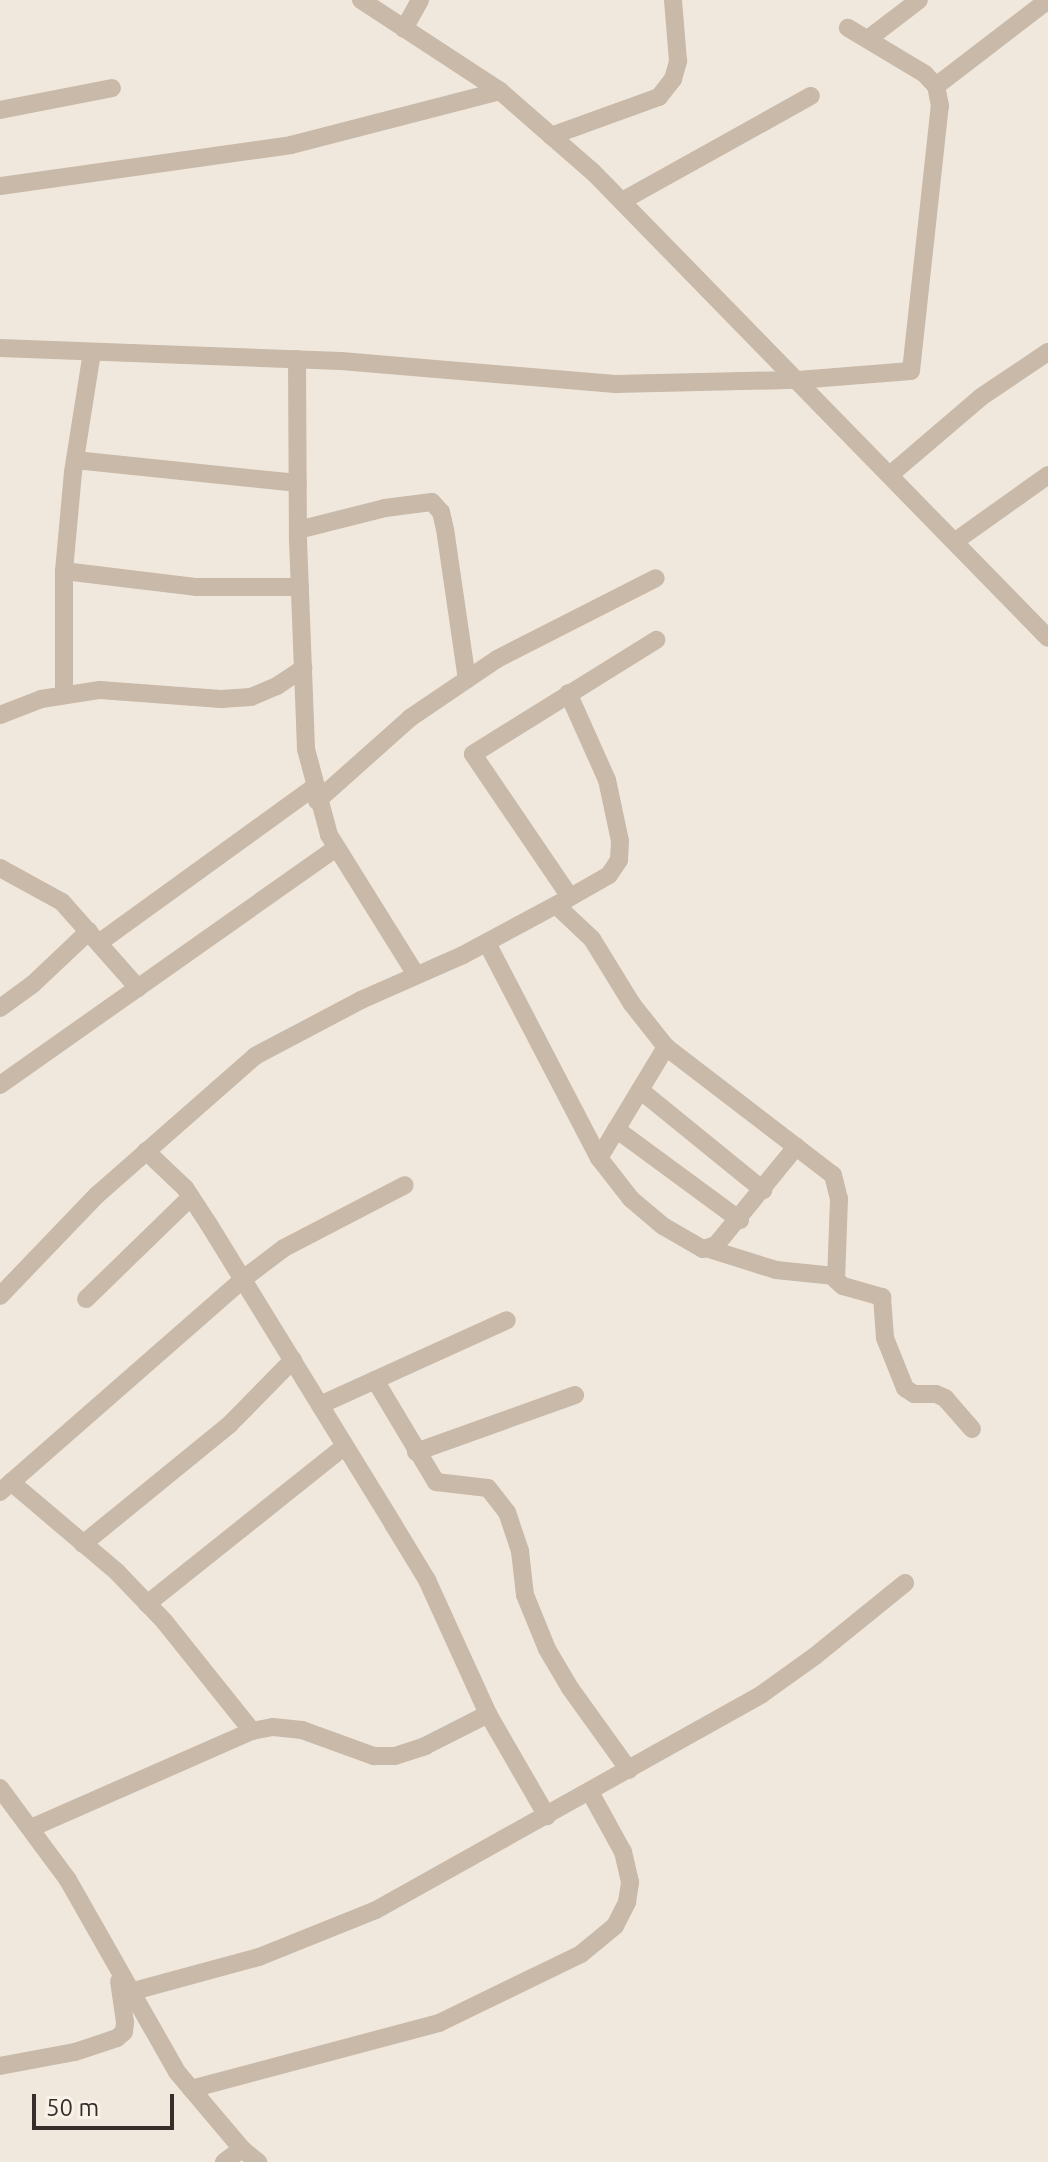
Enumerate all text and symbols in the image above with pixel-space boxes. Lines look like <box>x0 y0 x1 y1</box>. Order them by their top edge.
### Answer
scale bar <box>36 2078 178 2128</box>
text: 50 m <box>46 2094 99 2121</box>

